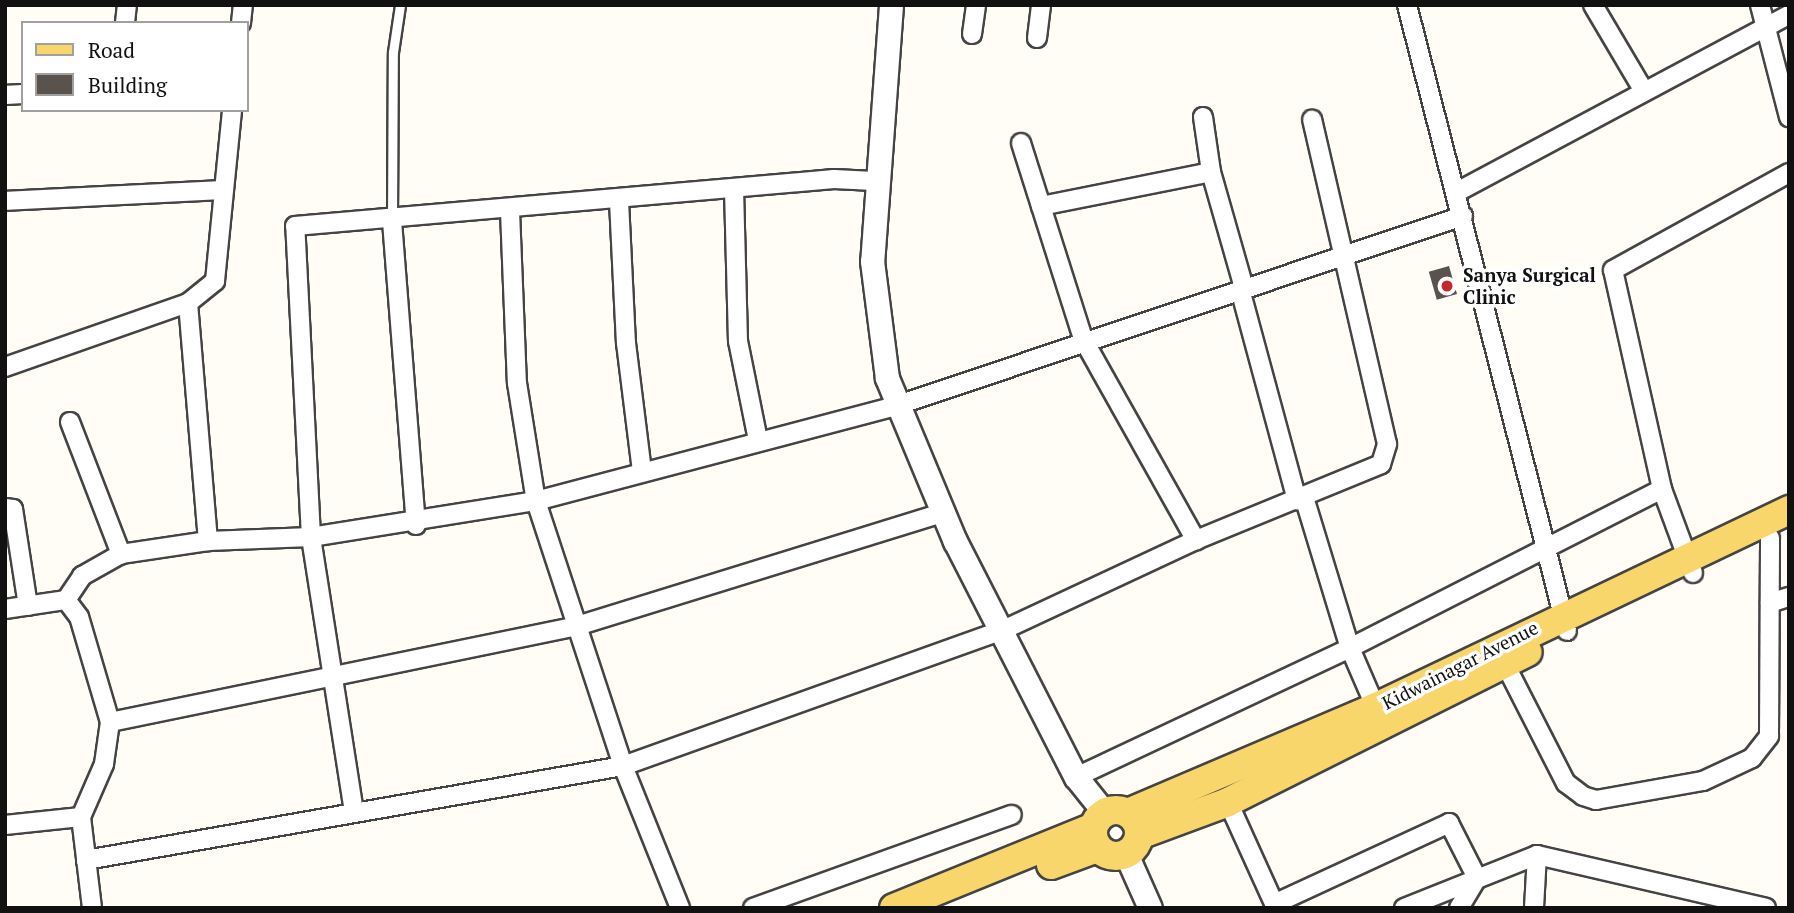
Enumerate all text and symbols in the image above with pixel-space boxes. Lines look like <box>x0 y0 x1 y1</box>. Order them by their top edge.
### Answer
legend <box>21 21 248 112</box>
text: Road <box>88 36 135 64</box>
text: Building <box>88 71 167 99</box>
place label: Sanya Surgical Clinic <box>1463 264 1596 308</box>
marker: Sanya Surgical Clinic <box>1437 276 1457 296</box>
street label: Kidwainagar Avenue <box>1378 616 1542 714</box>

